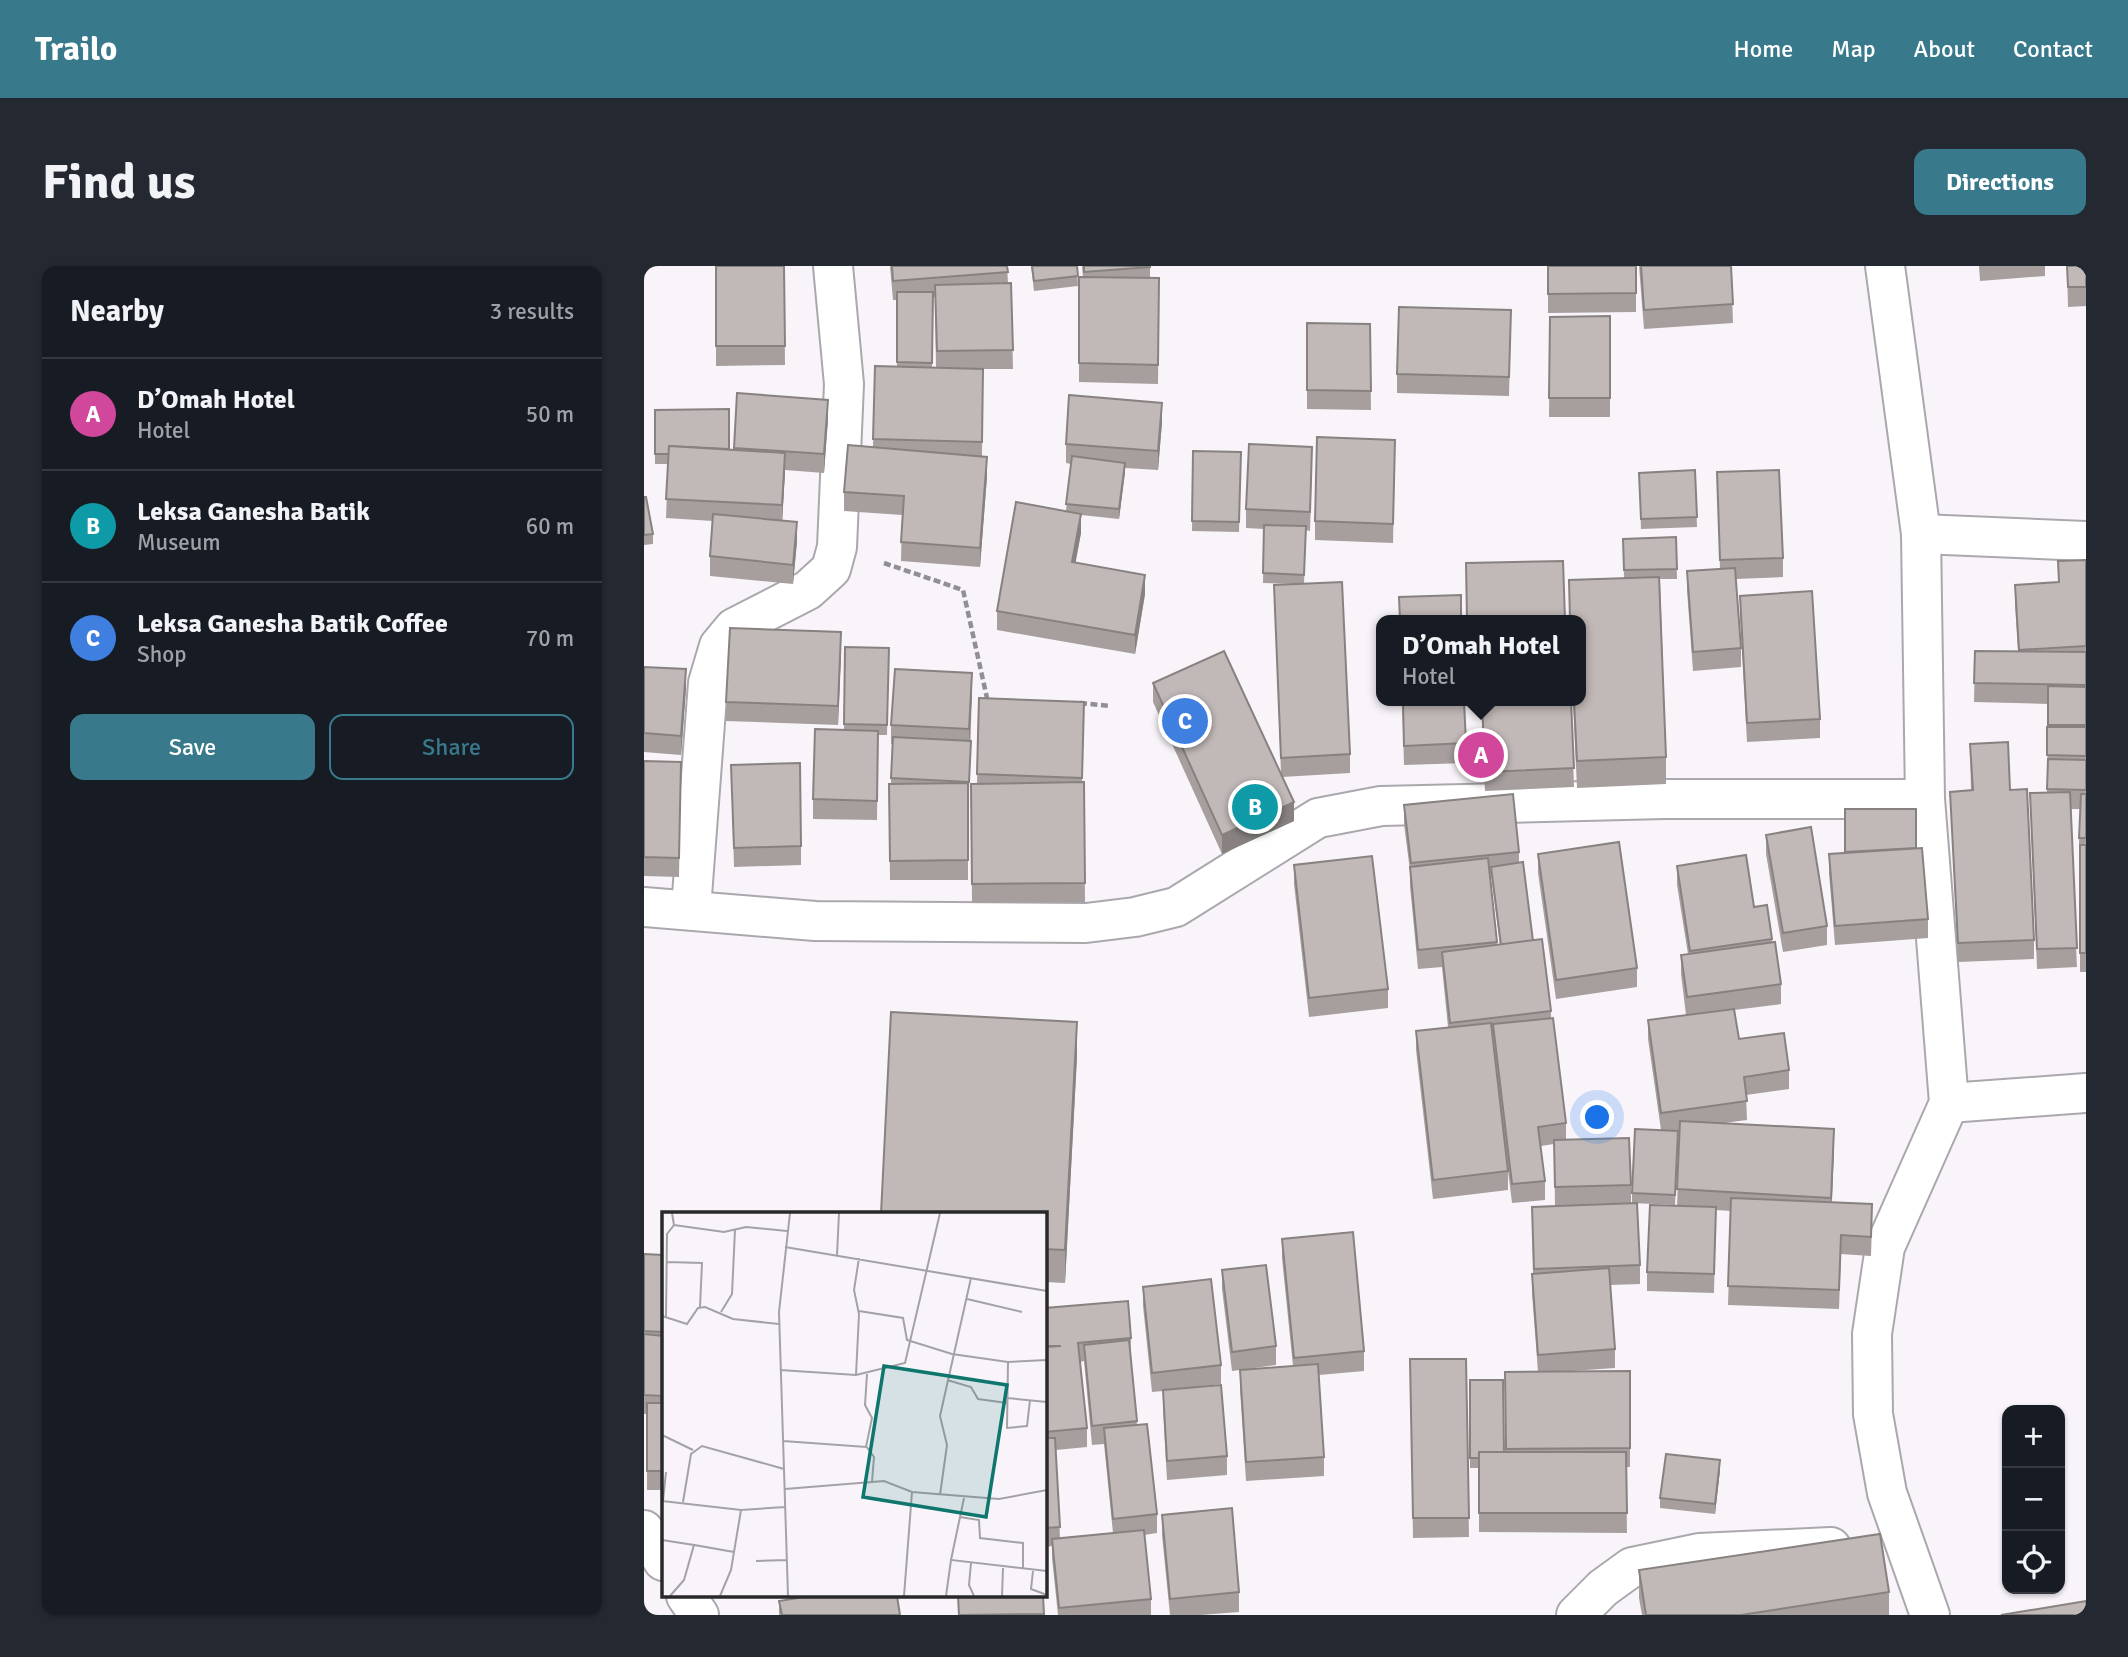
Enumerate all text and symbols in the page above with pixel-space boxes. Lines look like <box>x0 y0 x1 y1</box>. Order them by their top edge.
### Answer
text: Trailo <box>35 29 117 70</box>
text: Home <box>1733 34 1793 64</box>
text: Map <box>1831 34 1876 64</box>
text: About <box>1914 34 1975 64</box>
text: Contact <box>2013 34 2093 64</box>
button: Directions <box>1914 149 2086 215</box>
text: Find us <box>42 152 195 212</box>
text: Nearby <box>70 293 164 330</box>
text: 3 results <box>490 297 574 326</box>
text: D’Omah Hotel <box>137 384 295 416</box>
text: A <box>86 400 100 429</box>
text: 50 m <box>526 400 574 429</box>
text: Hotel <box>137 416 190 445</box>
text: Leksa Ganesha Batik <box>137 496 370 528</box>
text: B <box>86 512 100 541</box>
text: 60 m <box>526 512 574 541</box>
text: Museum <box>137 528 221 557</box>
text: Leksa Ganesha Batik Coffee <box>137 608 448 640</box>
popup <box>1376 615 1586 706</box>
text: C <box>86 624 100 653</box>
text: 70 m <box>526 624 574 653</box>
text: D’Omah Hotel <box>1402 630 1560 662</box>
text: Shop <box>137 640 186 669</box>
text: Hotel <box>1402 662 1455 691</box>
pin: C <box>1162 695 1208 747</box>
button: Save <box>70 714 315 780</box>
button: Share <box>329 714 574 780</box>
pin: A <box>1458 729 1504 781</box>
pin: B <box>1232 781 1278 833</box>
your location <box>1580 1100 1614 1134</box>
inset map <box>662 1212 1046 1598</box>
map controls <box>2002 1405 2065 1594</box>
button: + <box>2002 1405 2065 1468</box>
button: − <box>2002 1468 2065 1531</box>
button: locate <box>2002 1531 2065 1594</box>

